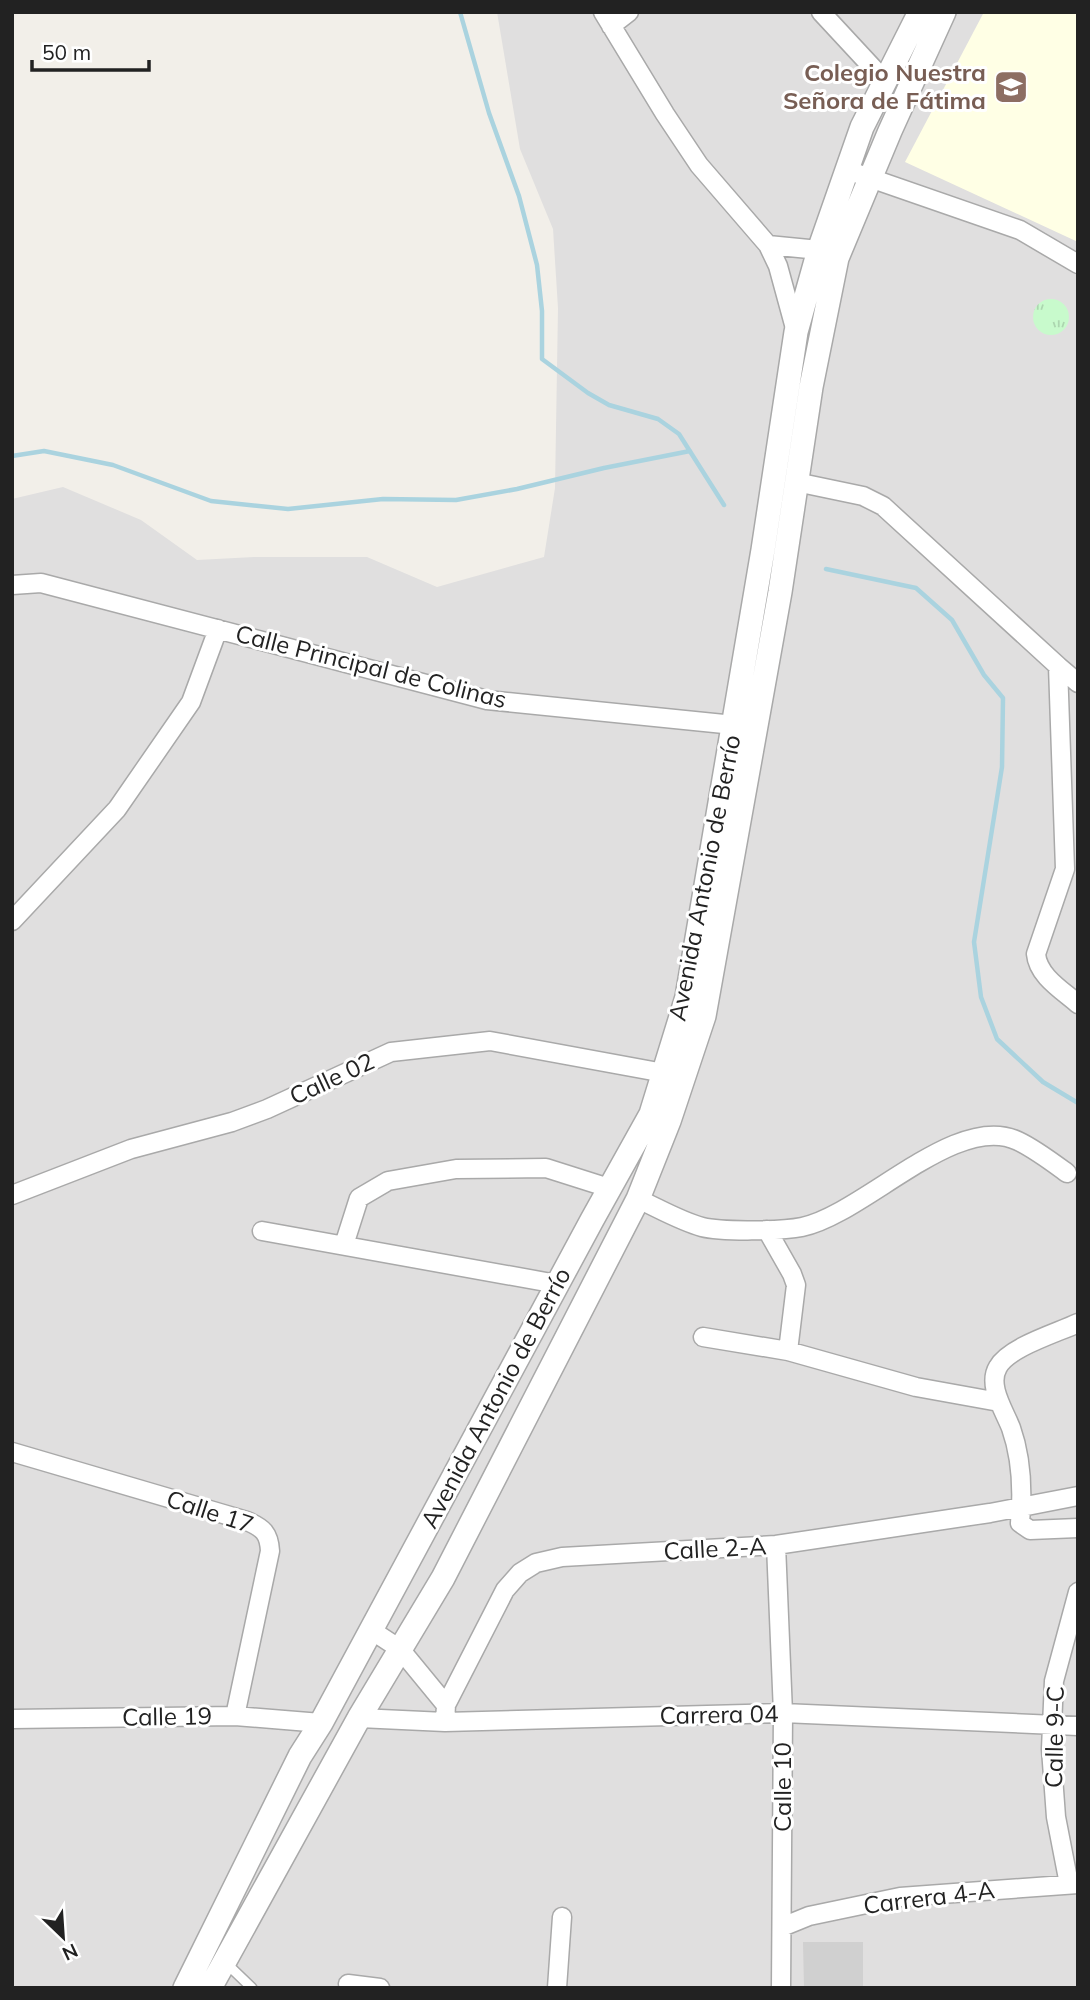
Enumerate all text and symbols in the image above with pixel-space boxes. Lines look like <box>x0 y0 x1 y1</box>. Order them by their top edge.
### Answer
scale bar <box>32 28 149 72</box>
text: 50 m <box>42 39 91 65</box>
place label: Colegio Nuestra Señora de Fátima <box>783 57 986 115</box>
school or university icon: Colegio Nuestra Señora de Fátima <box>992 68 1030 106</box>
street label: Calle Principal de Colinas <box>233 618 510 714</box>
street label: Avenida Antonio de Berrío <box>662 732 746 1023</box>
street label: Calle 02 <box>284 1045 379 1111</box>
street label: Avenida Antonio de Berrío <box>414 1262 577 1533</box>
street label: Calle 17 <box>163 1483 258 1539</box>
street label: Calle 2-A <box>663 1530 768 1566</box>
street label: Calle 9-C <box>1038 1686 1070 1788</box>
street label: Carrera 04 <box>659 1698 779 1730</box>
street label: Calle 19 <box>122 1700 212 1732</box>
street label: Calle 10 <box>767 1742 797 1832</box>
street label: Carrera 4-A <box>862 1874 997 1920</box>
north arrow <box>28 1902 98 1972</box>
text: N <box>59 1938 82 1966</box>

